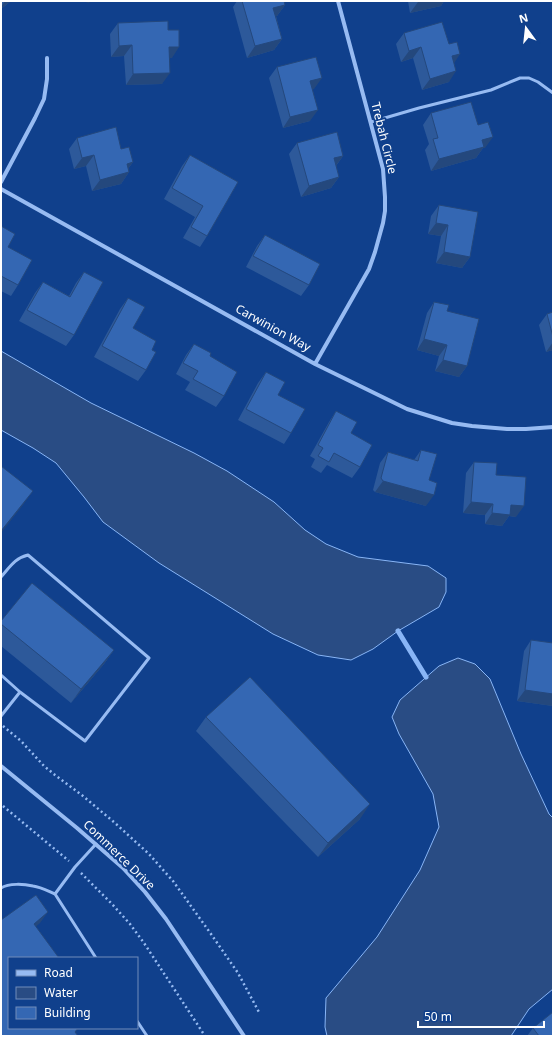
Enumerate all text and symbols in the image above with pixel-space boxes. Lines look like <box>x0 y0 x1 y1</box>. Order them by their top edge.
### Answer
north arrow <box>506 8 546 48</box>
text: N <box>517 9 530 26</box>
street label: Trebah Circle <box>367 100 402 176</box>
street label: Carwinion Way <box>232 300 315 356</box>
street label: Commerce Drive <box>80 816 159 894</box>
legend <box>8 957 138 1029</box>
text: Road <box>44 964 73 981</box>
text: Water <box>44 984 78 1001</box>
scale bar <box>418 1003 544 1029</box>
text: Building <box>44 1004 91 1021</box>
text: 50 m <box>424 1008 452 1025</box>

